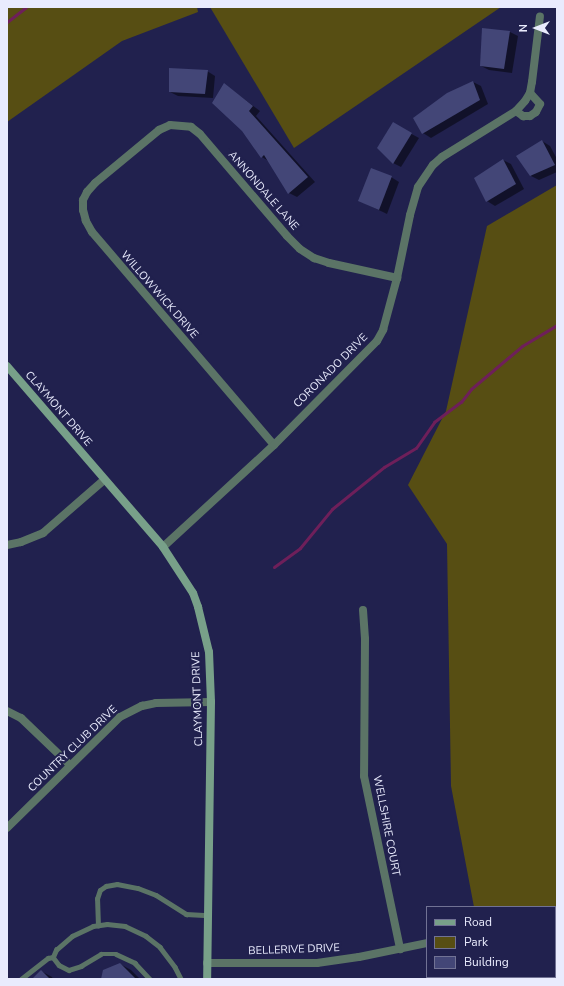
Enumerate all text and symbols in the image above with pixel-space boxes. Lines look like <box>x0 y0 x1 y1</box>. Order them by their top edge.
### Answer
north arrow <box>516 8 556 48</box>
text: N <box>516 24 531 32</box>
street label: ANNONDALE LANE <box>225 149 301 233</box>
street label: WILLOWWICK DRIVE <box>118 249 200 341</box>
street label: CORONADO DRIVE <box>291 331 371 411</box>
street label: CLAYMONT DRIVE <box>22 369 94 449</box>
street label: CLAYMONT DRIVE <box>190 651 206 747</box>
street label: COUNTRY CLUB DRIVE <box>26 703 120 795</box>
street label: WELLSHIRE COURT <box>370 775 402 877</box>
legend <box>426 906 556 978</box>
text: Road <box>464 914 492 930</box>
text: Park <box>464 934 488 950</box>
street label: BELLERIVE DRIVE <box>248 942 340 958</box>
text: Building <box>464 954 509 970</box>

